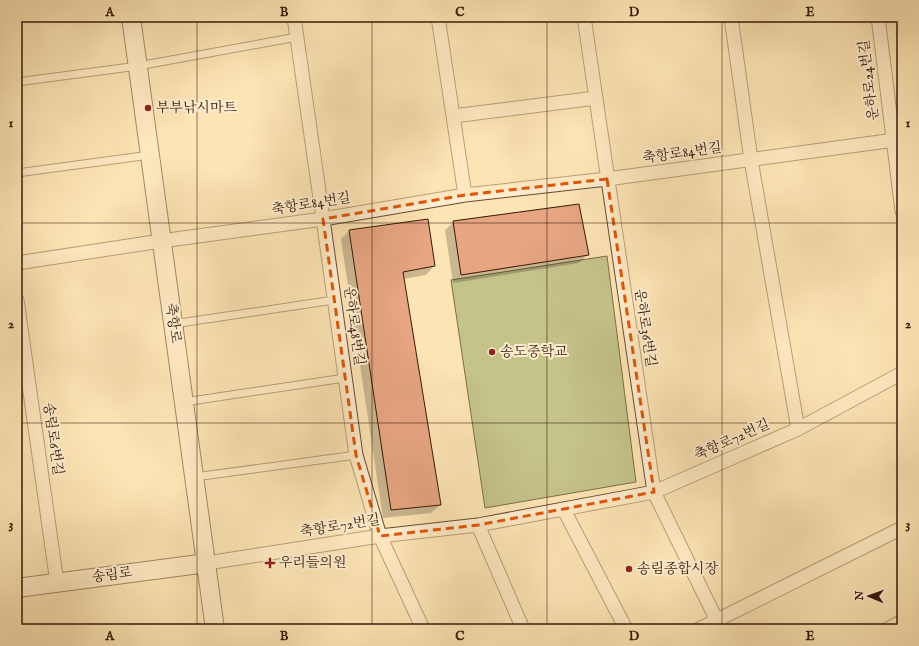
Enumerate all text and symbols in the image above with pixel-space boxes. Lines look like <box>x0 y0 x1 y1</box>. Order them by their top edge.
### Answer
text: A <box>105 4 116 21</box>
text: B <box>280 4 289 21</box>
text: C <box>455 4 465 21</box>
text: D <box>629 4 640 21</box>
text: E <box>805 4 815 21</box>
street label: 운하로24번길 <box>855 39 883 121</box>
place label: 부부낚시마트 <box>156 99 238 117</box>
marker: 부부낚시마트 <box>143 103 153 113</box>
text: 1 <box>9 115 14 132</box>
text: 1 <box>906 115 911 132</box>
street label: 축항로84번길 <box>641 139 723 167</box>
street label: 축항로84번길 <box>270 189 352 219</box>
street label: 운하로48번길 <box>340 285 368 367</box>
street label: 운하로36번길 <box>630 288 660 368</box>
street label: 축항로 <box>161 302 185 345</box>
text: 2 <box>8 316 14 333</box>
text: 2 <box>905 316 911 333</box>
place label: 송도중학교 <box>500 343 568 361</box>
marker: 송도중학교 <box>487 347 497 357</box>
street label: 송림로6번길 <box>39 401 67 477</box>
street label: 축항로72번길 <box>691 415 773 465</box>
street label: 축항로72번길 <box>299 511 381 541</box>
text: 3 <box>9 516 14 533</box>
text: 3 <box>906 516 911 533</box>
place label: 우리들의원 <box>279 554 347 572</box>
marker: 우리들의원 <box>264 557 276 569</box>
place label: 송림종합시장 <box>637 560 719 578</box>
street label: 송림로 <box>91 563 134 587</box>
marker: 송림종합시장 <box>624 564 634 574</box>
north arrow <box>849 576 889 616</box>
text: N <box>853 590 867 602</box>
text: A <box>105 628 116 645</box>
text: B <box>280 628 289 645</box>
text: C <box>455 628 465 645</box>
text: D <box>629 628 640 645</box>
text: E <box>805 628 815 645</box>

